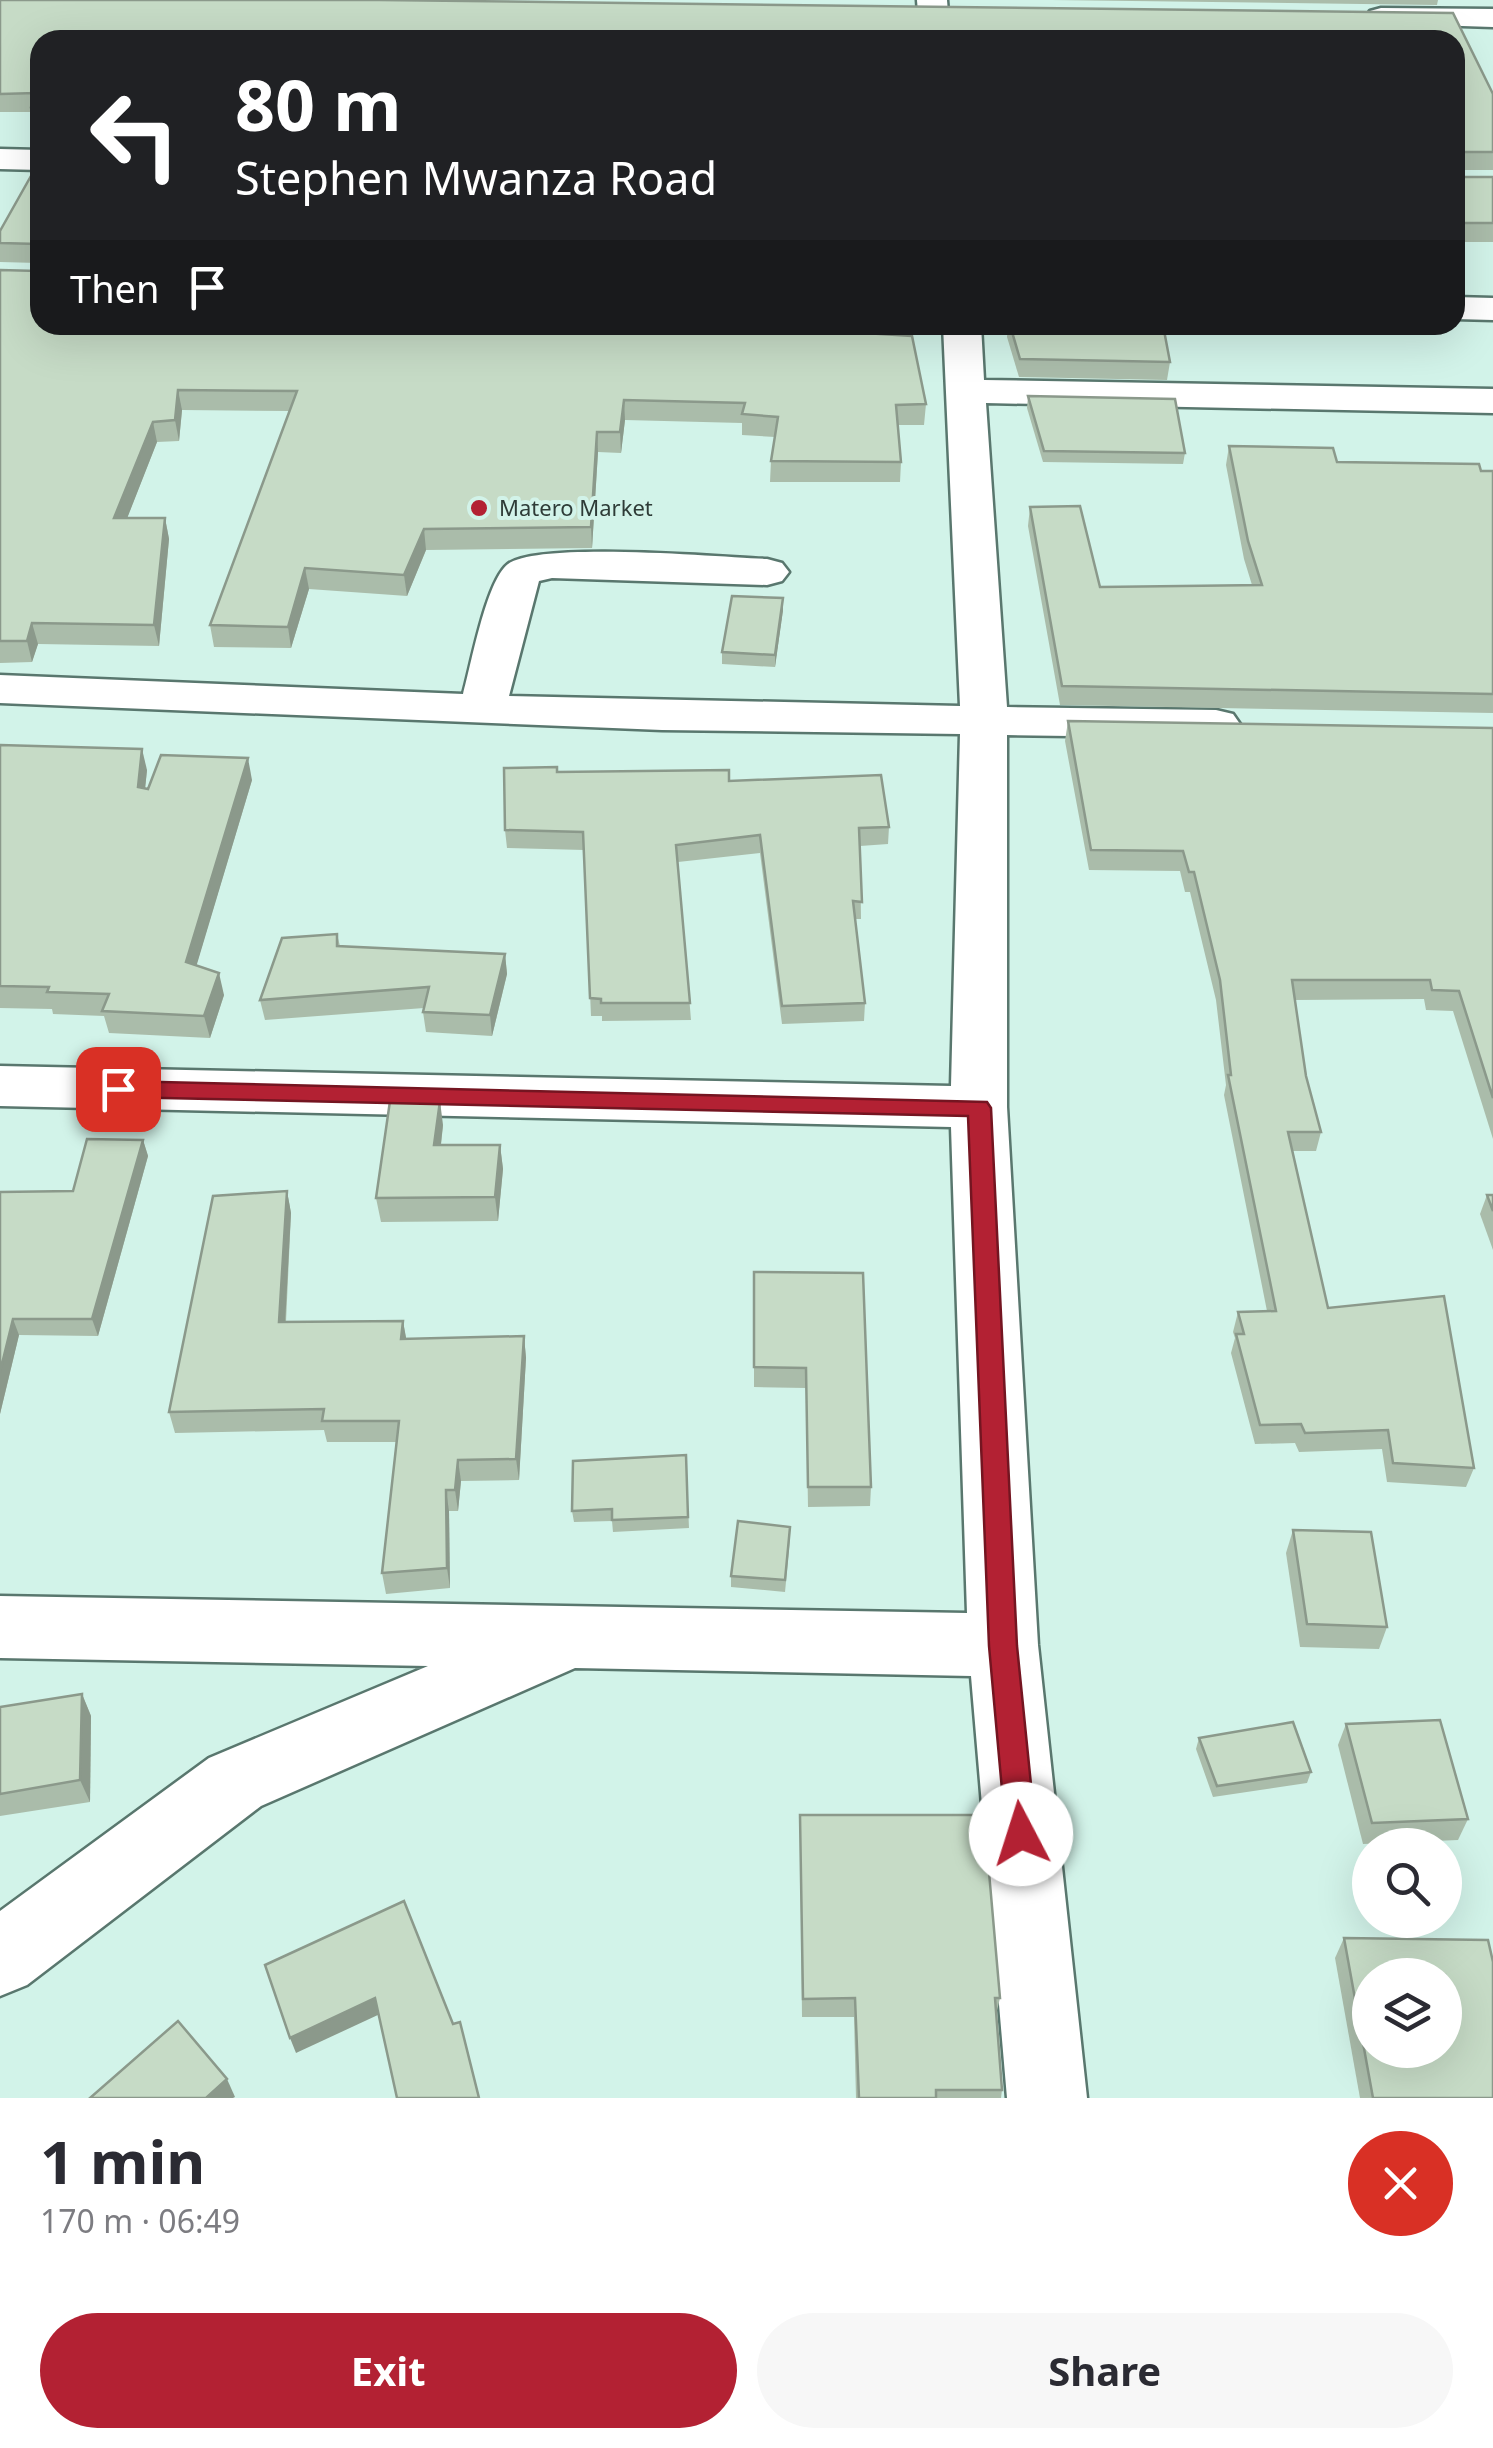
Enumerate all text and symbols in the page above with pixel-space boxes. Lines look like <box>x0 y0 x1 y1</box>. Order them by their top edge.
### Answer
text: 80 m <box>235 56 402 152</box>
icon: left <box>70 70 200 200</box>
text: Stephen Mwanza Road <box>235 147 717 208</box>
icon: arrive <box>180 260 235 315</box>
text: Then <box>70 262 160 314</box>
place label: Matero Market <box>499 492 653 522</box>
marker: Matero Market <box>468 497 490 519</box>
pin <box>76 1047 161 1132</box>
icon: arrive <box>91 1062 146 1117</box>
position arrow <box>969 1782 1073 1886</box>
map controls <box>1352 1828 1462 2068</box>
button: search <box>1352 1828 1462 1938</box>
button: layers <box>1352 1958 1462 2068</box>
text: 1 min <box>40 2120 205 2202</box>
button: close <box>1348 2131 1453 2236</box>
text: 170 m · 06:49 <box>40 2199 240 2242</box>
button: Exit <box>40 2313 737 2428</box>
button: Share <box>757 2313 1453 2428</box>

